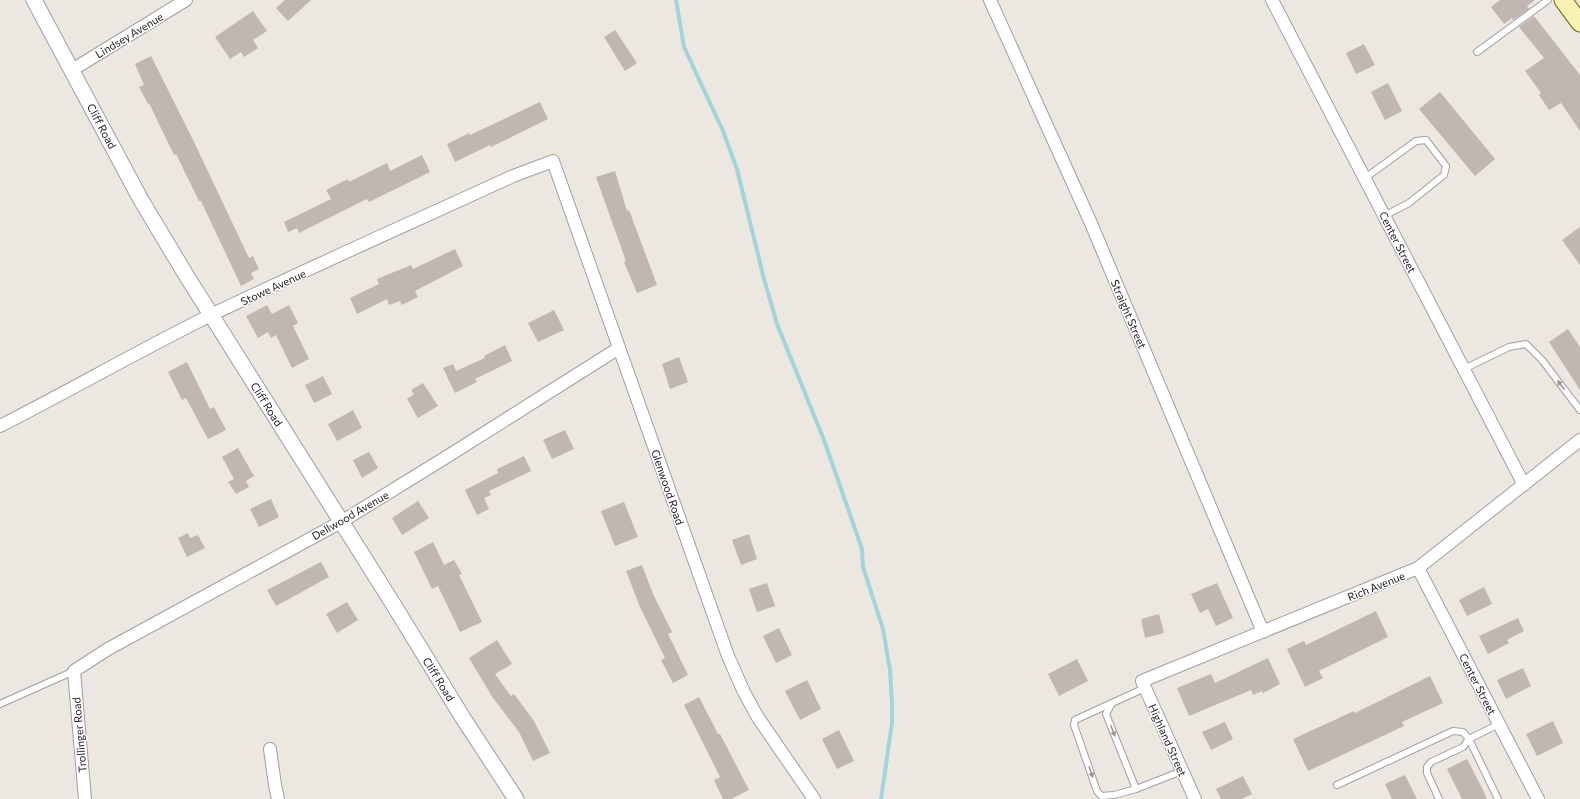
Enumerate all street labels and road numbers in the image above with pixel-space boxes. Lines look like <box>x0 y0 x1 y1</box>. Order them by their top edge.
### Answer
street label: Lindsey Avenue <box>93 10 165 60</box>
street label: Cliff Road <box>85 101 119 151</box>
street label: Center Street <box>1377 209 1419 275</box>
street label: Stowe Avenue <box>238 266 308 308</box>
street label: Straight Street <box>1109 278 1150 351</box>
street label: Cliff Road <box>248 380 286 428</box>
street label: Glenwood Road <box>649 448 687 526</box>
street label: Dellwood Avenue <box>309 488 391 542</box>
street label: Rich Avenue <box>1345 569 1407 603</box>
street label: Center Street <box>1457 651 1499 717</box>
street label: Cliff Road <box>420 655 458 703</box>
street label: Trollinger Road <box>69 697 89 773</box>
street label: Highland Street <box>1146 702 1190 779</box>

